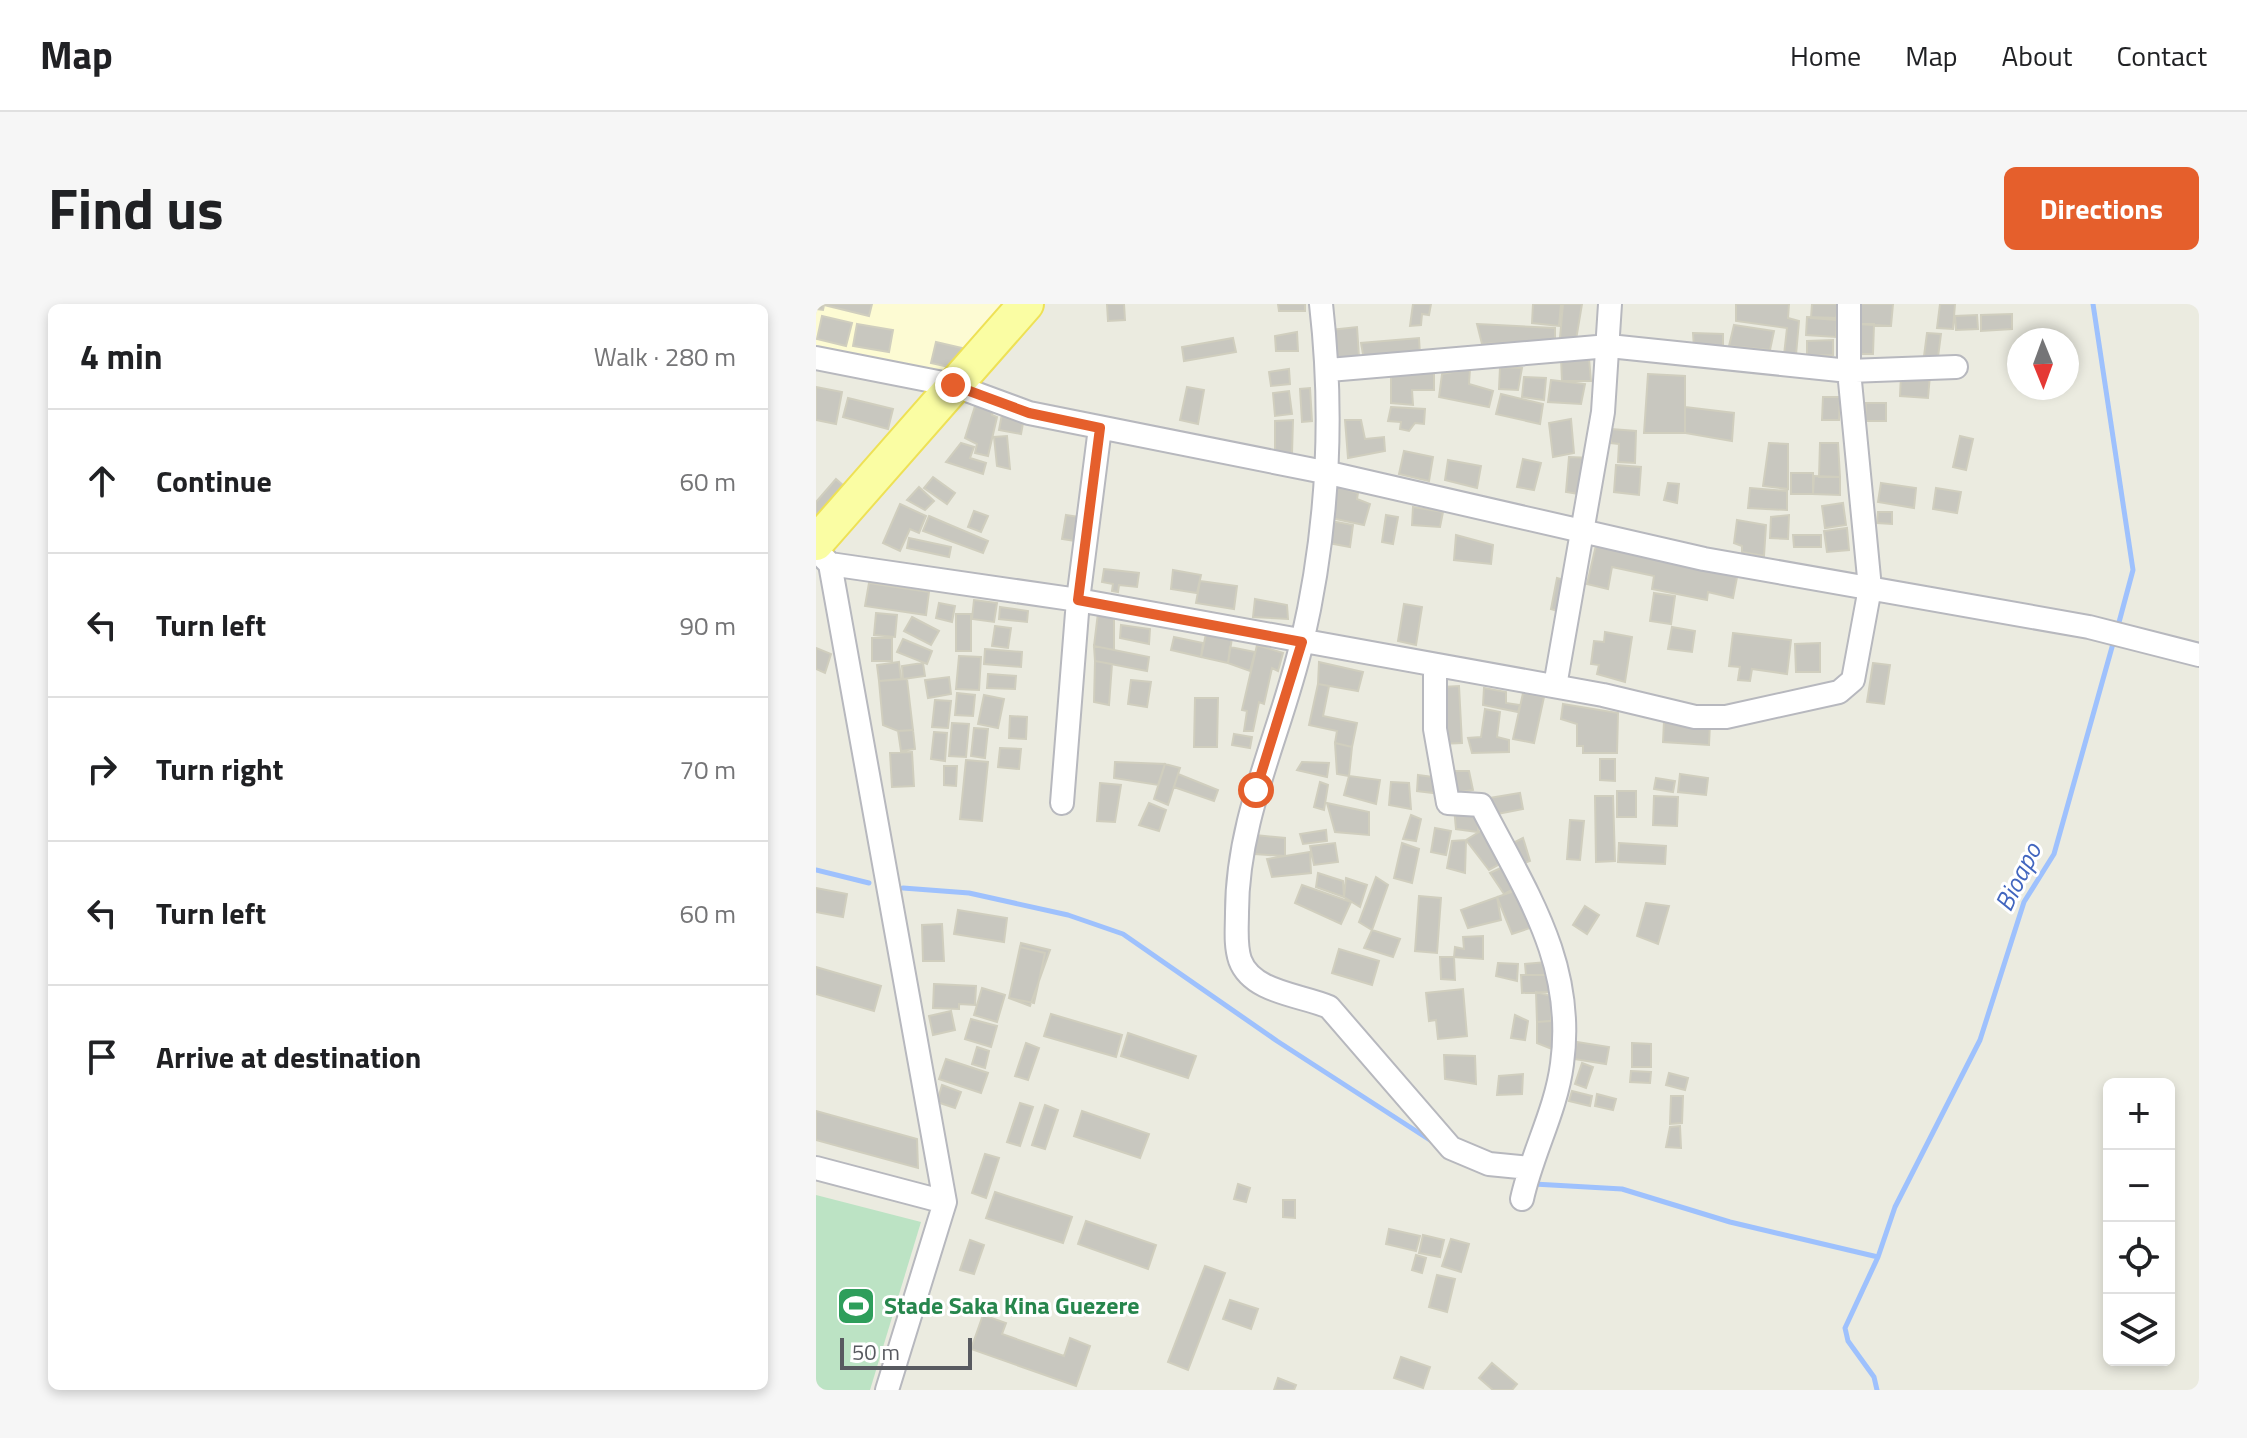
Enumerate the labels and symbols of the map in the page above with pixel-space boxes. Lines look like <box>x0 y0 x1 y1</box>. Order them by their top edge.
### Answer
north arrow <box>2007 328 2079 400</box>
route end <box>935 367 971 403</box>
route start <box>1238 772 1274 808</box>
water label: Bioapo <box>1984 835 2051 918</box>
sports icon: Stade Saka Kina Guezere <box>835 1285 877 1327</box>
place label: Stade Saka Kina Guezere <box>884 1287 1140 1323</box>
scale bar <box>840 1334 972 1370</box>

